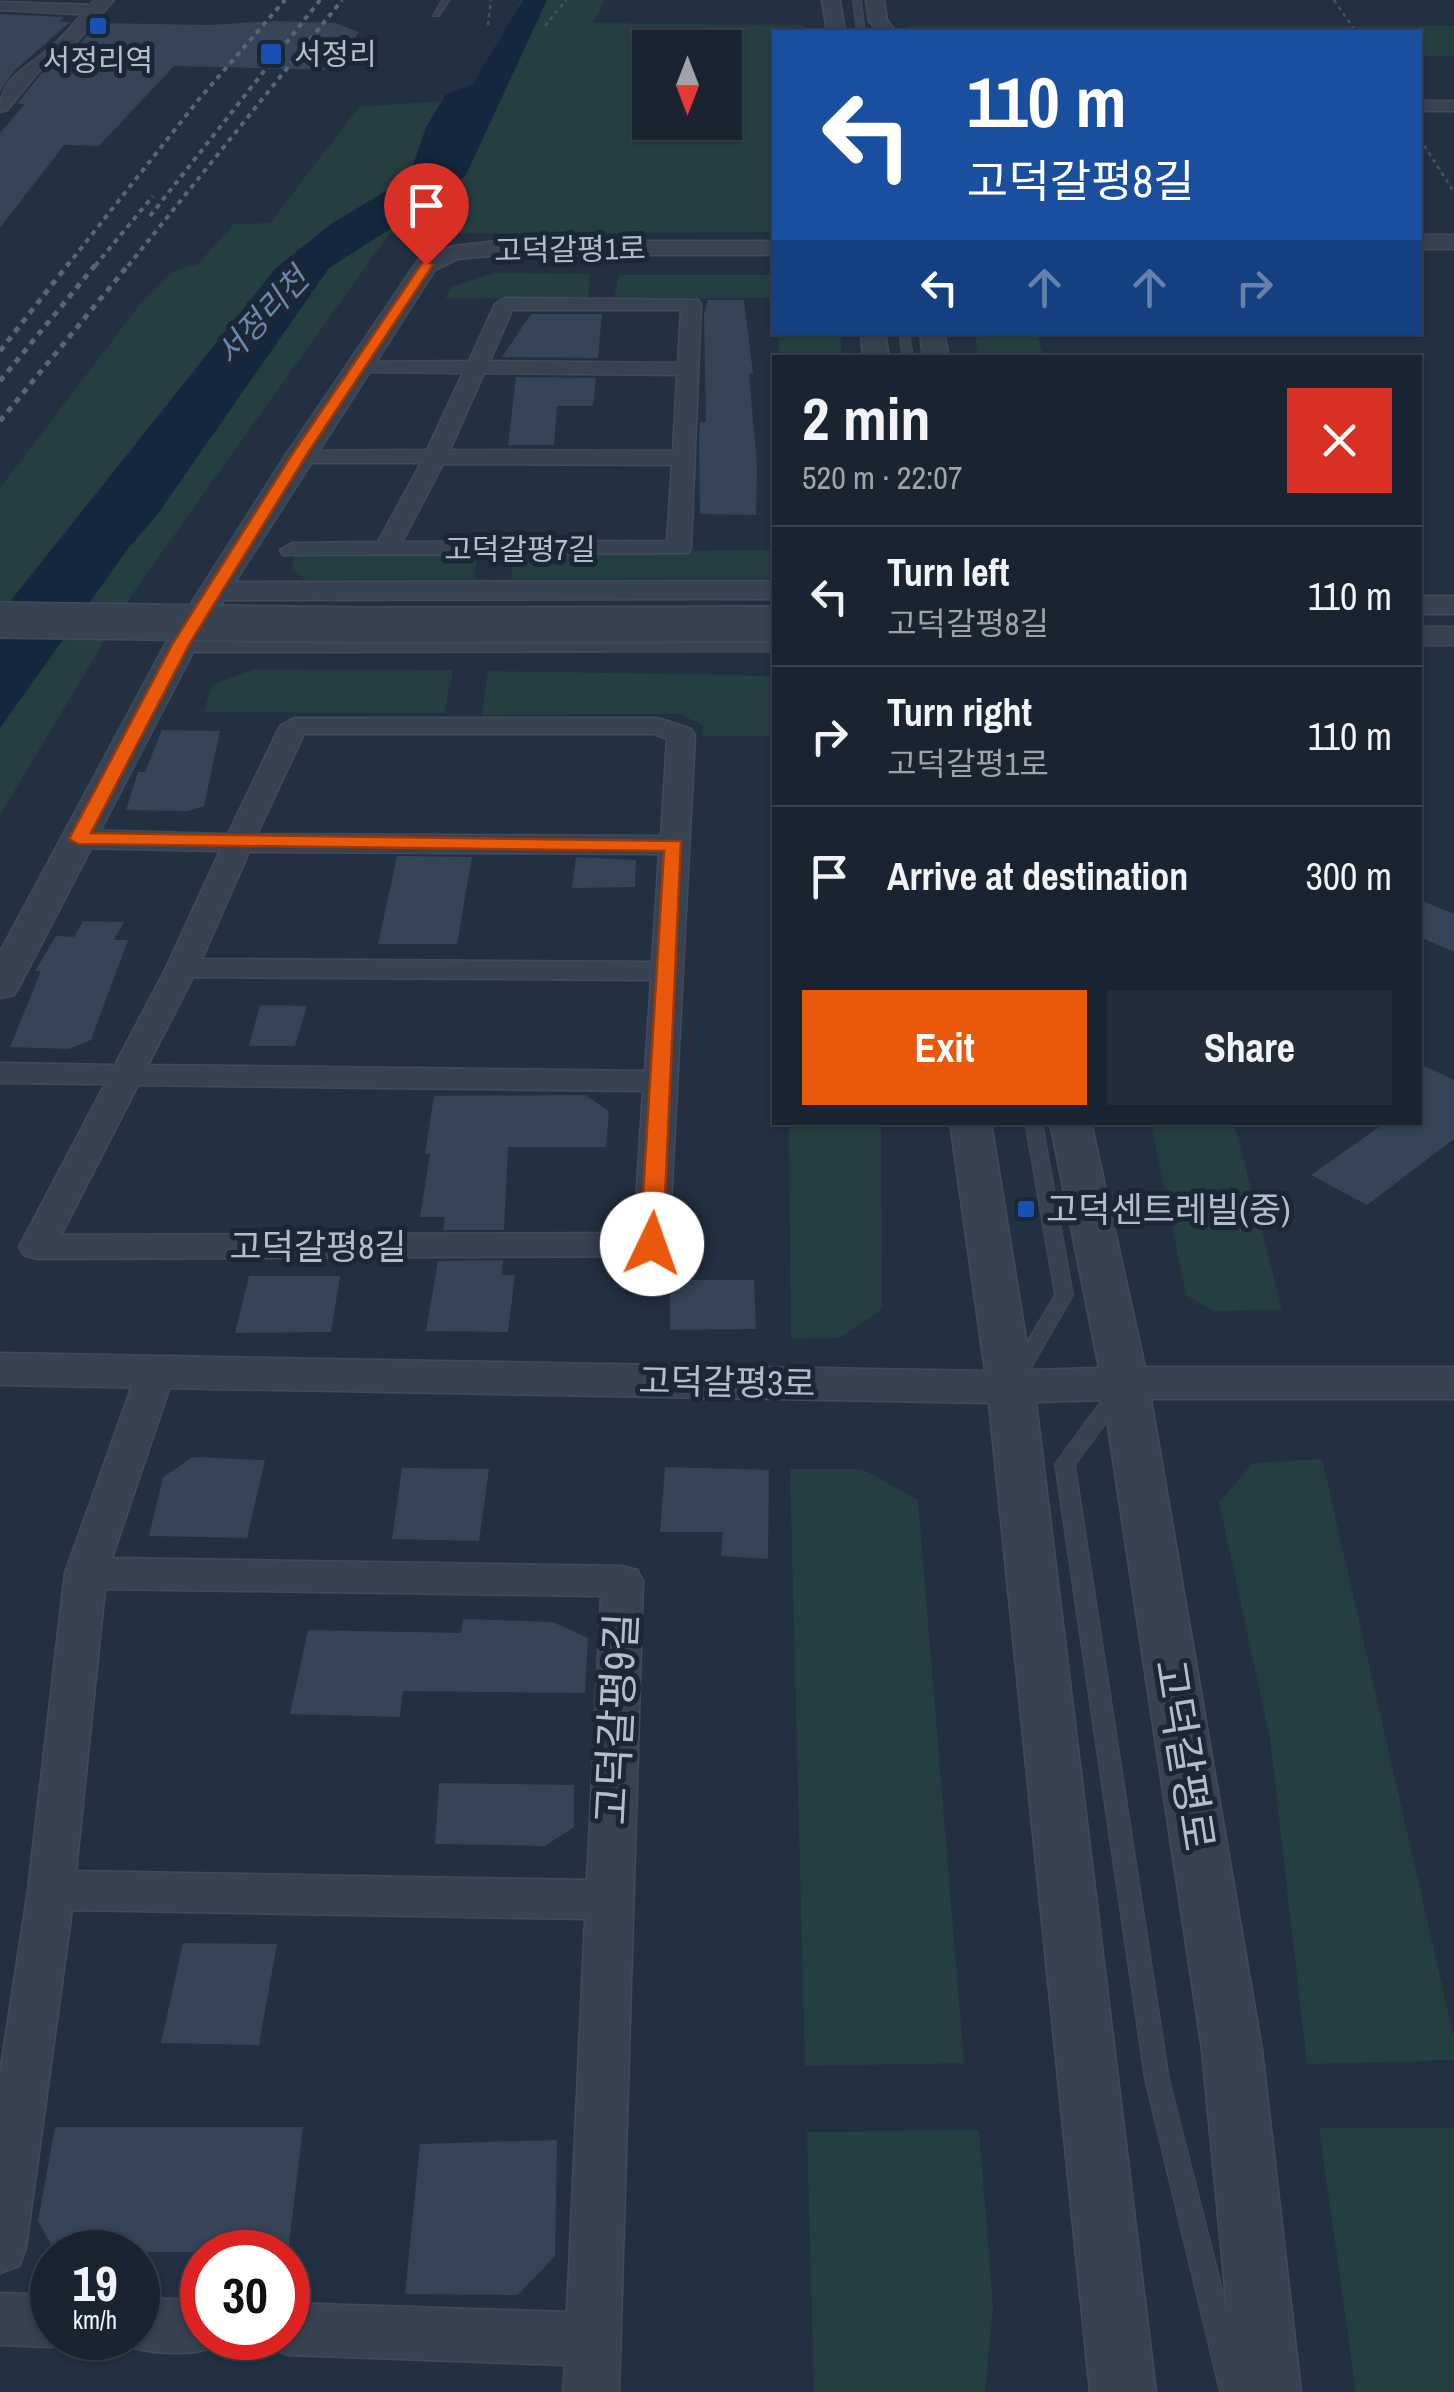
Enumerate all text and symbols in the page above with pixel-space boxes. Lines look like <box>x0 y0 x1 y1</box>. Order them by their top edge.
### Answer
marker: 서정리역 <box>87 15 109 37</box>
north arrow <box>632 30 742 140</box>
map controls <box>632 30 742 140</box>
place label: 서정리 <box>294 34 377 74</box>
place label: 서정리역 <box>43 40 153 80</box>
marker: 서정리 <box>258 41 284 67</box>
text: 110 m <box>967 55 1127 149</box>
icon: left <box>802 70 932 200</box>
text: 고덕갈평8길 <box>967 150 1195 211</box>
pin <box>384 163 469 266</box>
icon: arrive <box>399 178 454 233</box>
street label: 고덕갈평1로 <box>494 228 646 270</box>
water label: 서정리천 <box>206 256 320 374</box>
icon: left <box>912 260 967 315</box>
icon: ahead <box>1017 260 1072 315</box>
icon: ahead <box>1122 260 1177 315</box>
icon: right <box>1227 260 1282 315</box>
text: 2 min <box>802 378 931 459</box>
button: close <box>1287 388 1392 493</box>
text: 520 m · 22:07 <box>802 456 962 499</box>
street label: 고덕갈평7길 <box>444 529 596 569</box>
text: Turn left <box>887 547 1009 598</box>
icon: left <box>802 569 857 624</box>
text: 110 m <box>1308 571 1392 622</box>
text: 고덕갈평8길 <box>887 602 1049 645</box>
text: Turn right <box>887 687 1032 738</box>
icon: right <box>802 709 857 764</box>
text: 110 m <box>1308 711 1392 762</box>
text: 고덕갈평1로 <box>887 742 1049 785</box>
icon: arrive <box>802 849 857 904</box>
text: Arrive at destination <box>887 851 1188 902</box>
text: 300 m <box>1305 851 1392 902</box>
button: Exit <box>802 990 1087 1105</box>
button: Share <box>1107 990 1392 1105</box>
place label: 고덕센트레빌(중) <box>1046 1186 1291 1233</box>
position arrow <box>600 1192 704 1296</box>
marker: 고덕센트레빌(중) <box>1015 1198 1037 1220</box>
street label: 고덕갈평8길 <box>230 1223 406 1270</box>
street label: 고덕갈평3로 <box>638 1357 816 1407</box>
street label: 고덕갈평9길 <box>582 1612 650 1826</box>
street label: 고덕갈평로 <box>1142 1655 1228 1855</box>
speed limit sign: 30 <box>180 2230 310 2360</box>
text: 19 <box>72 2249 118 2317</box>
text: km/h <box>73 2303 117 2337</box>

